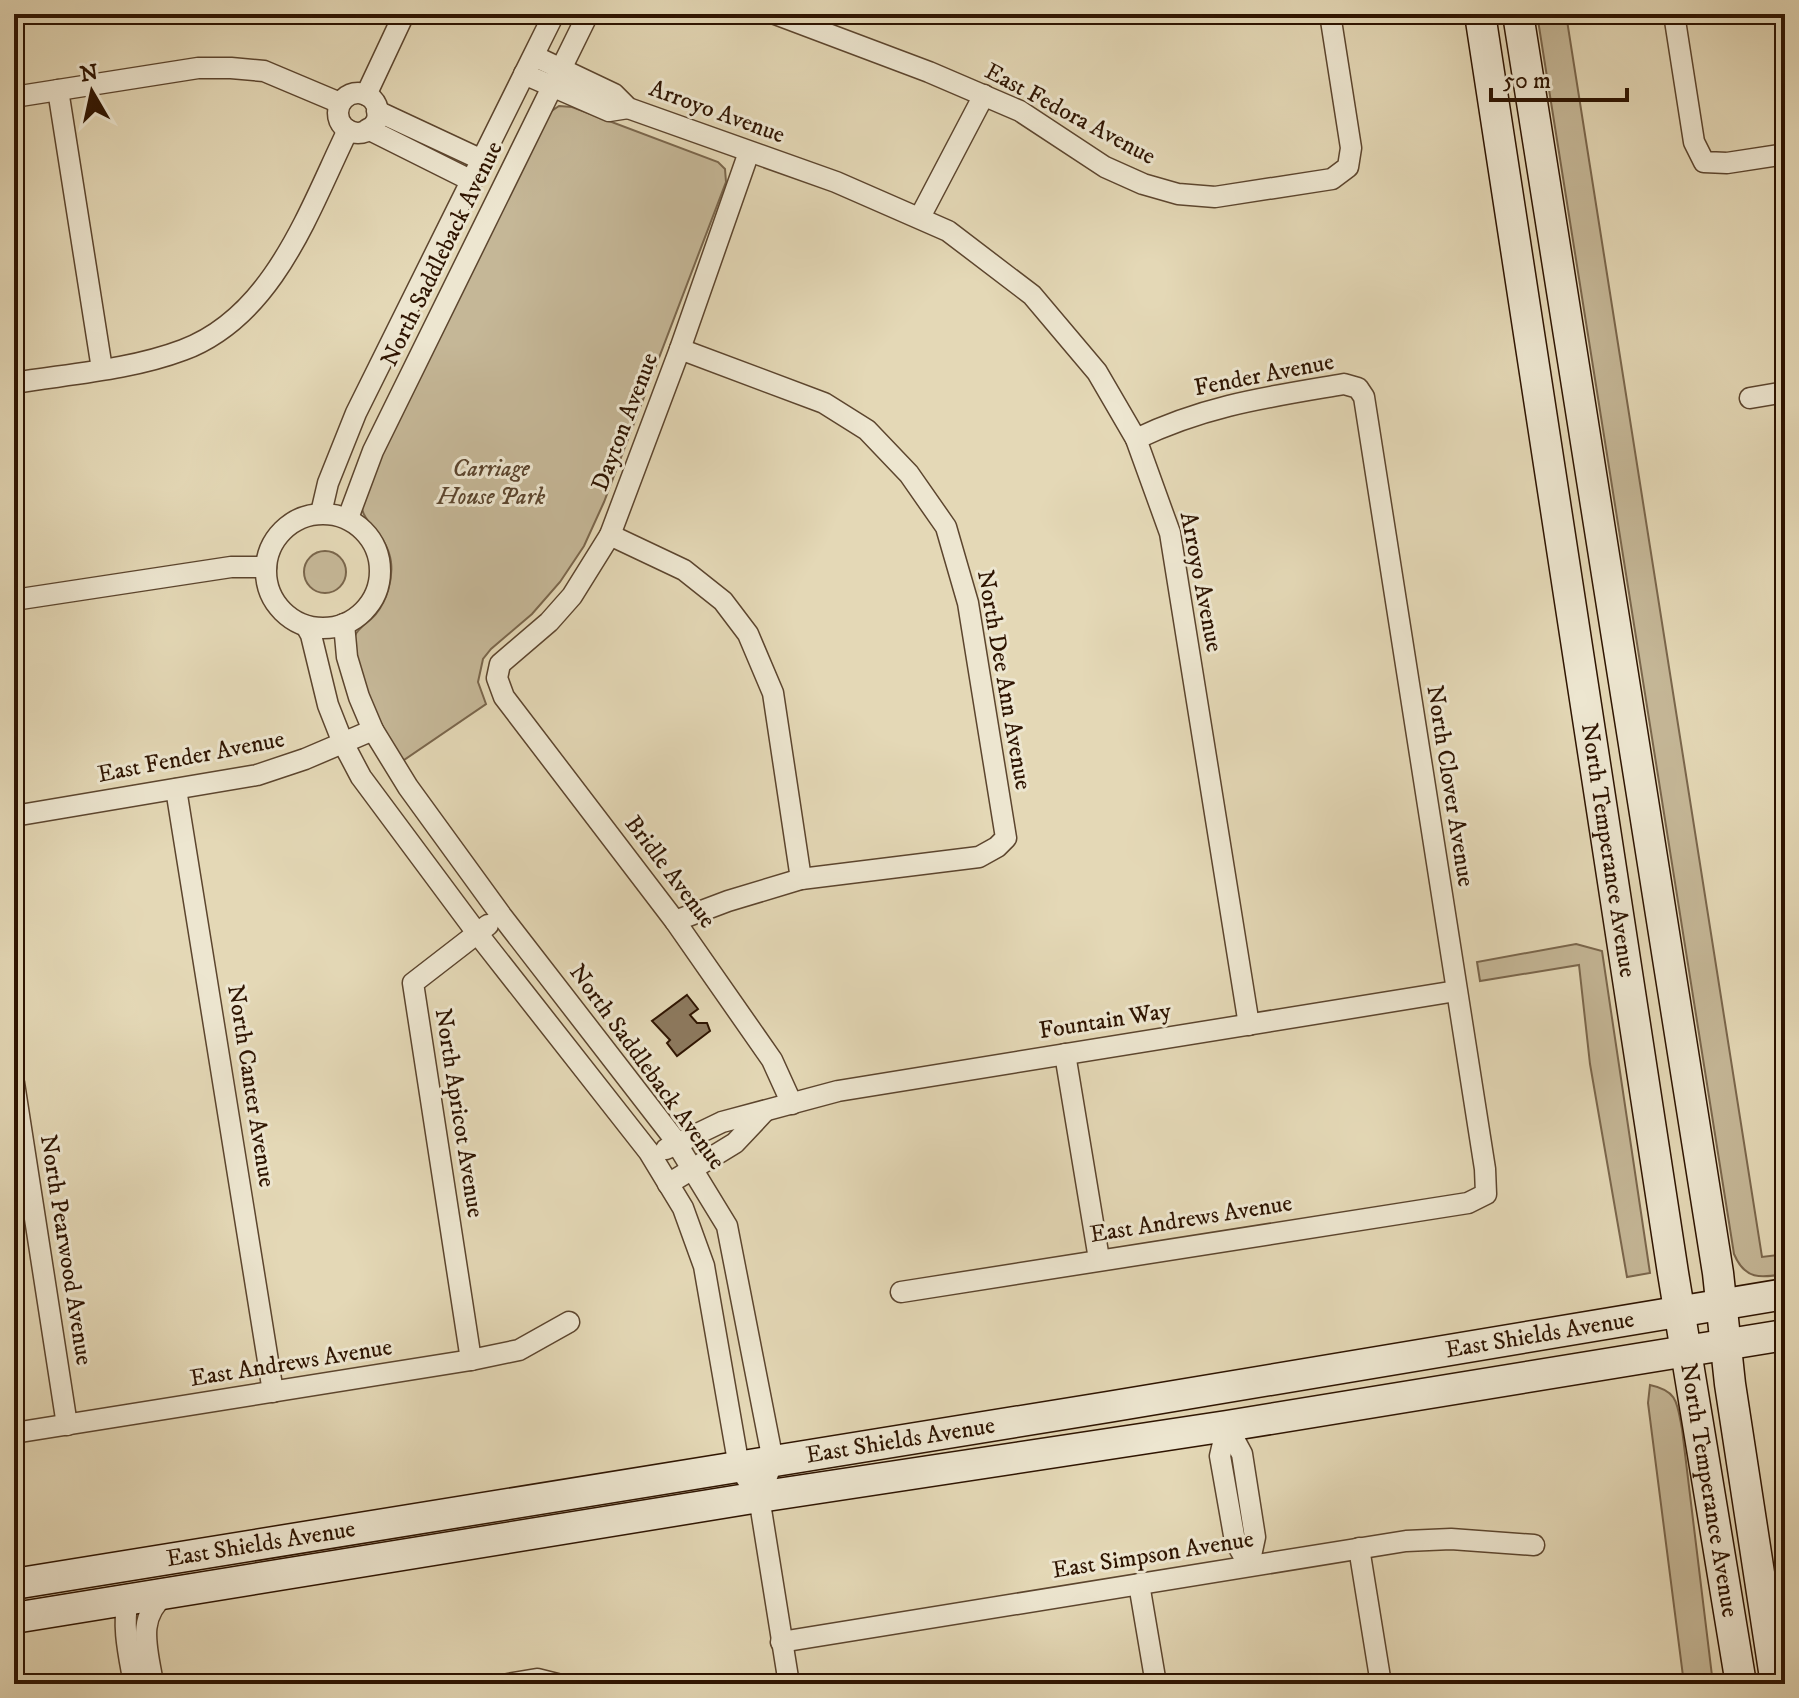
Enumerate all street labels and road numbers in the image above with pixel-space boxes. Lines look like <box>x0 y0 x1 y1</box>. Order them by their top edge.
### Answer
street label: East Fedora Avenue <box>979 56 1161 172</box>
street label: Arroyo Avenue <box>645 74 789 150</box>
street label: North Saddleback Avenue <box>374 136 510 372</box>
street label: Fender Avenue <box>1192 347 1336 403</box>
street label: Dayton Avenue <box>585 349 665 495</box>
street label: Arroyo Avenue <box>1173 509 1229 655</box>
street label: North Dee Ann Avenue <box>970 568 1038 792</box>
street label: North Clover Avenue <box>1419 683 1481 889</box>
street label: North Temperance Avenue <box>1574 721 1643 980</box>
street label: East Fender Avenue <box>95 724 287 790</box>
street label: Bridle Avenue <box>618 810 722 934</box>
street label: North Saddleback Avenue <box>562 958 732 1176</box>
street label: North Canter Avenue <box>220 983 282 1189</box>
street label: Fountain Way <box>1037 996 1174 1046</box>
street label: North Apricot Avenue <box>428 1006 490 1220</box>
street label: North Pearwood Avenue <box>33 1133 99 1367</box>
street label: East Andrews Avenue <box>1088 1188 1294 1250</box>
street label: East Shields Avenue <box>1443 1304 1637 1365</box>
street label: East Andrews Avenue <box>188 1332 394 1394</box>
street label: North Temperance Avenue <box>1673 1361 1745 1620</box>
street label: East Shields Avenue <box>804 1411 997 1471</box>
street label: East Shields Avenue <box>164 1514 358 1574</box>
street label: East Simpson Avenue <box>1050 1524 1256 1586</box>

